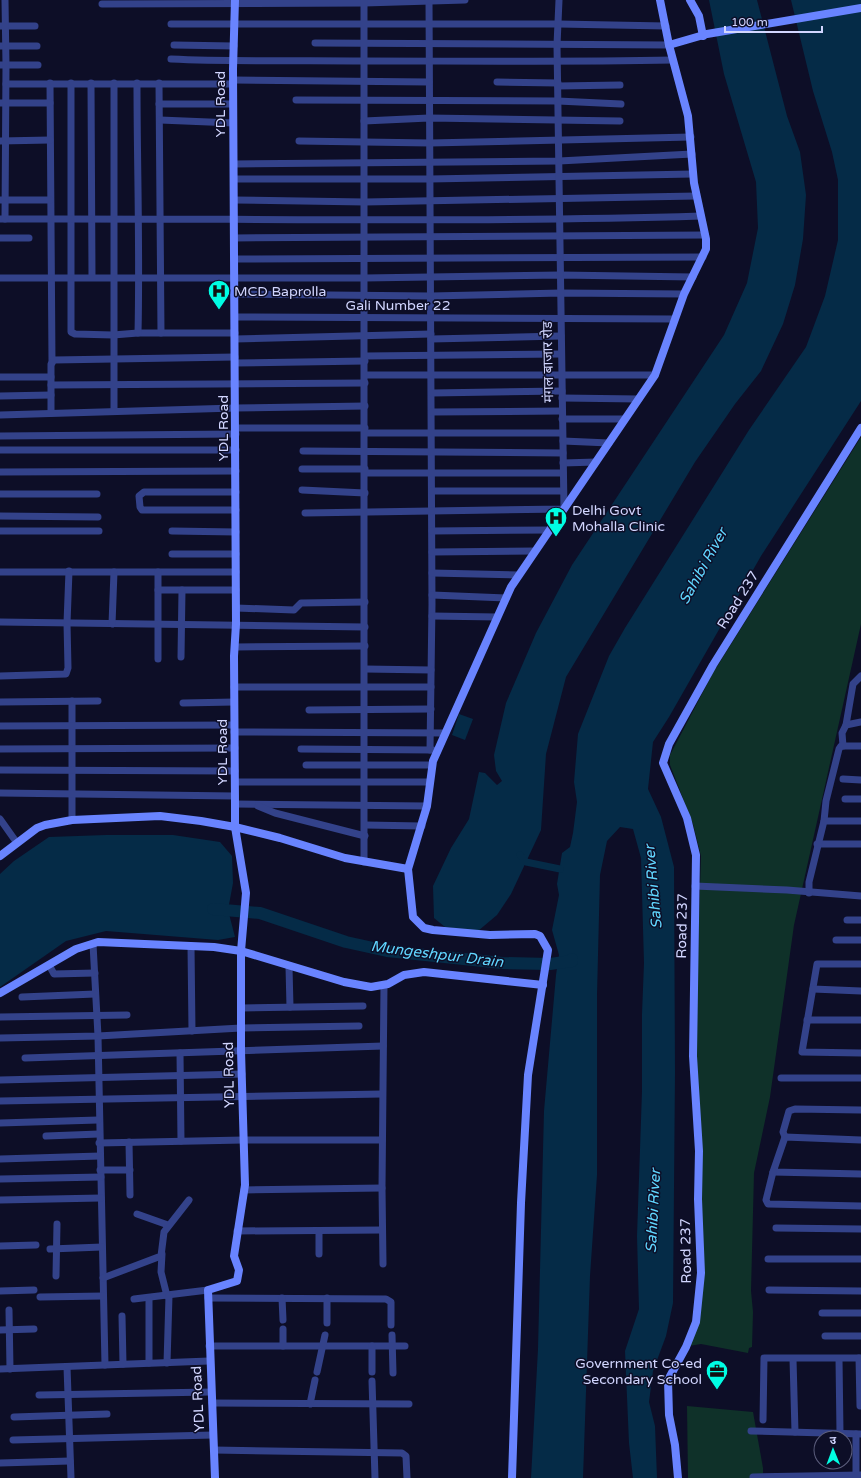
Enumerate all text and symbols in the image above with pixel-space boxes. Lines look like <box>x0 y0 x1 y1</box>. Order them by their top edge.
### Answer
scale bar <box>725 8 822 34</box>
text: 100 m <box>731 15 768 29</box>
street label: YDL Road <box>212 71 229 137</box>
hospital icon: MCD Baprolla <box>206 278 232 311</box>
place label: MCD Baprolla <box>234 283 326 300</box>
street label: Gali Number 22 <box>346 297 450 314</box>
street label: मंगल बाजार रोड <box>539 321 557 403</box>
street label: YDL Road <box>215 395 232 461</box>
place label: Delhi Govt Mohalla Clinic <box>572 502 665 535</box>
hospital icon: Delhi Govt Mohalla Clinic <box>543 505 569 538</box>
water label: Sahibi River <box>675 523 732 607</box>
street label: Road 237 <box>714 568 762 632</box>
street label: YDL Road <box>214 719 231 785</box>
water label: Sahibi River <box>640 842 666 930</box>
street label: Road 237 <box>673 893 691 959</box>
water label: Mungeshpur Drain <box>370 937 505 971</box>
street label: YDL Road <box>220 1042 238 1108</box>
water label: Sahibi River <box>642 1166 664 1253</box>
street label: Road 237 <box>677 1218 695 1284</box>
place label: Government Co-ed Secondary School <box>575 1355 702 1388</box>
office icon: Government Co-ed Secondary School <box>704 1358 730 1391</box>
street label: YDL Road <box>188 1365 208 1433</box>
north arrow <box>813 1430 853 1470</box>
text: उ <box>830 1434 837 1447</box>

